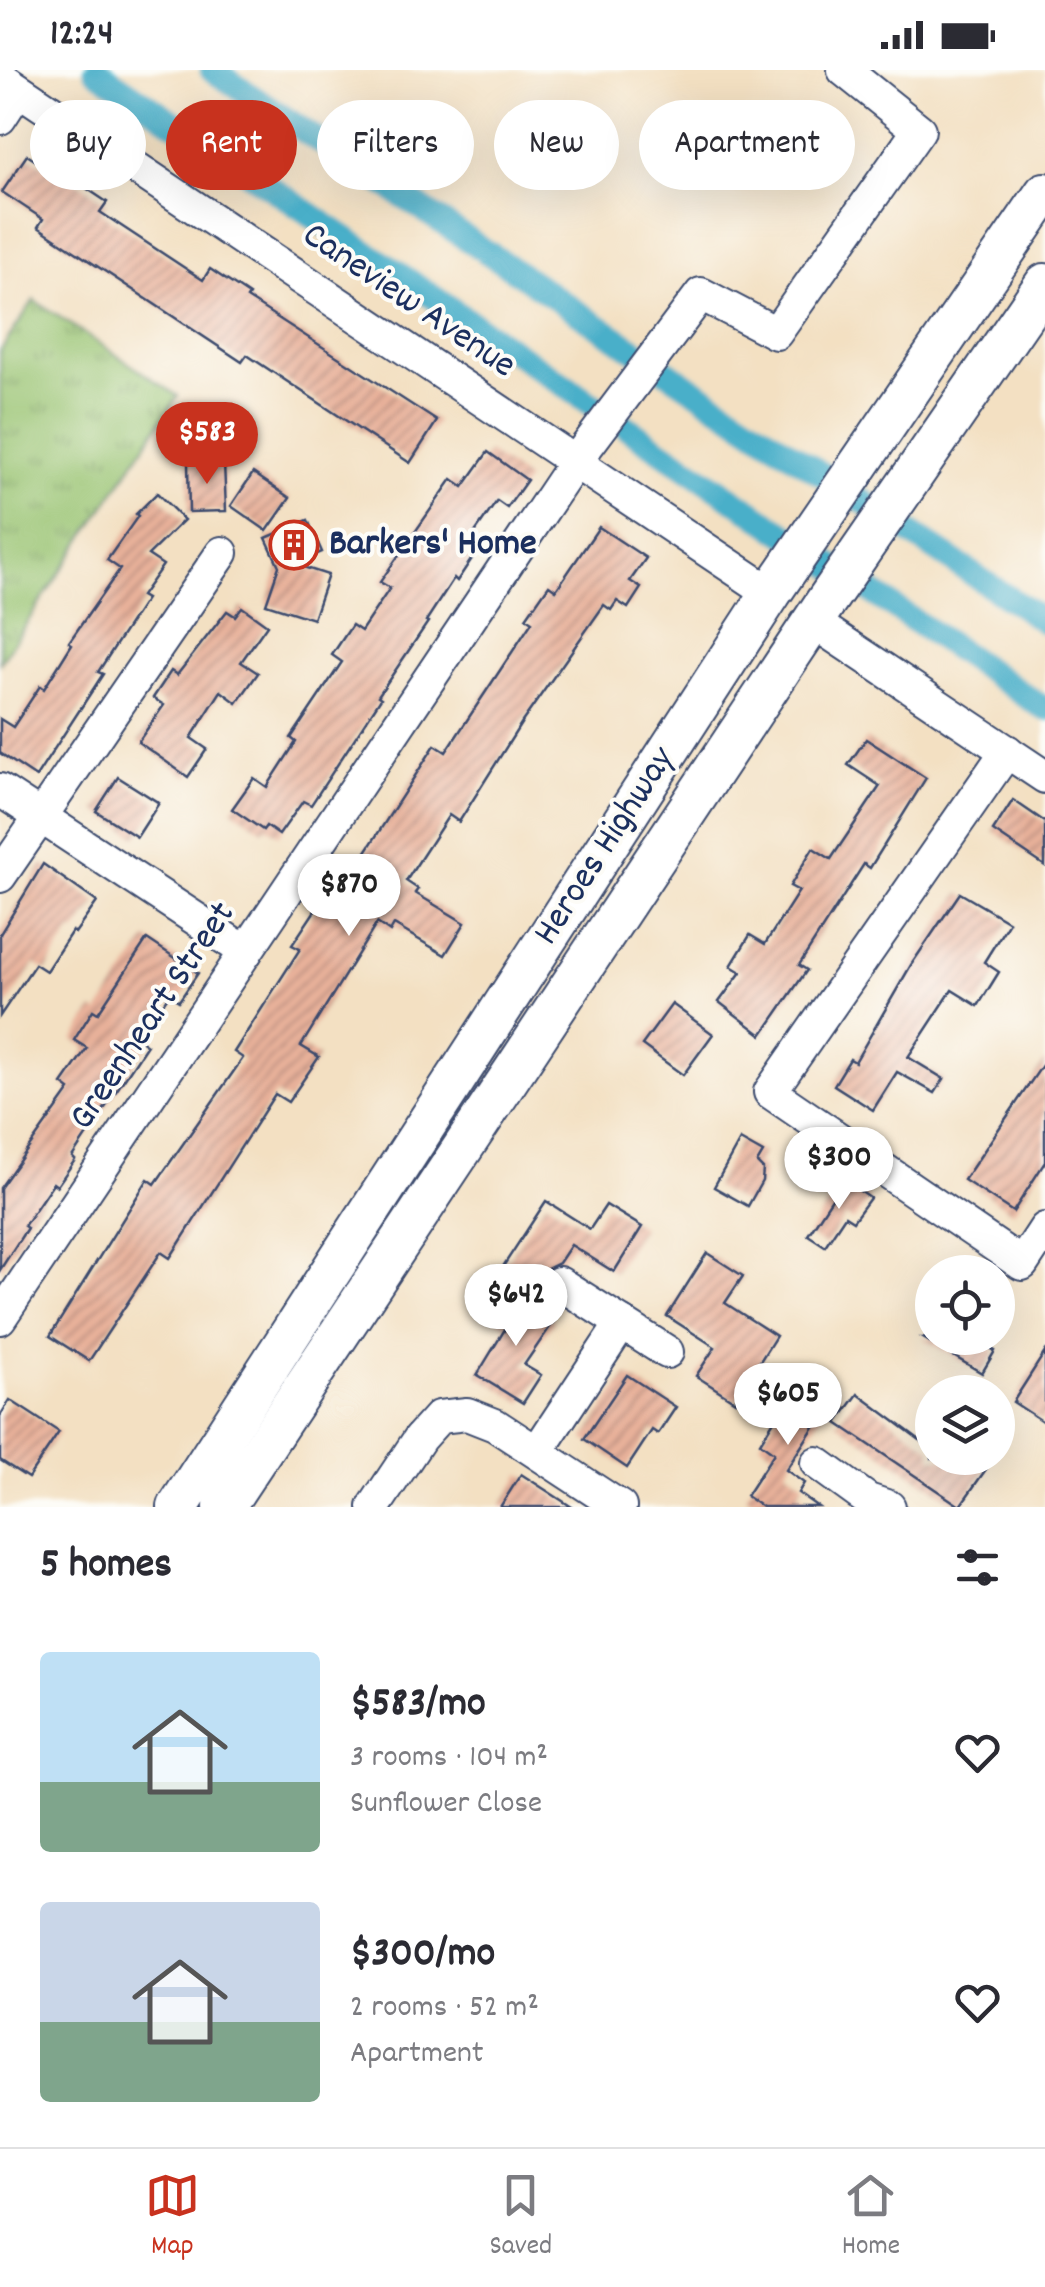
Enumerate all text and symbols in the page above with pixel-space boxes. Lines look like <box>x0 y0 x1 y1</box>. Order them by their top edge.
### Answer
text: 12:24 <box>50 8 114 63</box>
chip: Buy <box>30 100 146 190</box>
chip: Rent <box>166 100 297 190</box>
chip: Filters <box>317 100 474 190</box>
chip: New <box>494 100 619 190</box>
chip: Apartment <box>639 100 855 190</box>
street label: Caneview Avenue <box>290 210 526 394</box>
pin: $583 <box>148 402 266 487</box>
text: $583 <box>178 411 236 457</box>
place label: Barkers' Home <box>329 518 537 573</box>
building icon: Barkers' Home <box>268 519 320 571</box>
street label: Heroes Highway <box>521 736 691 957</box>
pin: $870 <box>290 854 408 939</box>
text: $870 <box>320 863 378 909</box>
street label: Greenheart Street <box>57 892 251 1142</box>
pin: $300 <box>780 1127 898 1212</box>
text: $300 <box>806 1136 872 1182</box>
map controls <box>915 1255 1015 1475</box>
button: locate <box>915 1255 1015 1355</box>
pin: $642 <box>457 1264 575 1349</box>
text: $642 <box>486 1273 546 1319</box>
pin: $605 <box>729 1363 847 1448</box>
text: $605 <box>756 1372 820 1418</box>
button: layers <box>915 1375 1015 1475</box>
text: 5 homes <box>40 1537 172 1597</box>
icon: filters <box>950 1540 1005 1595</box>
text: $583/mo <box>350 1676 486 1736</box>
icon: home <box>120 1692 240 1812</box>
icon: heart <box>950 1725 1005 1780</box>
text: 3 rooms · 104 m² <box>350 1736 548 1782</box>
text: Sunflower Close <box>350 1782 542 1828</box>
text: $300/mo <box>350 1926 495 1986</box>
icon: home <box>120 1942 240 2062</box>
icon: heart <box>950 1975 1005 2030</box>
text: 2 rooms · 52 m² <box>350 1986 539 2032</box>
text: Apartment <box>350 2032 484 2078</box>
tab: Map <box>145 2168 200 2268</box>
tab: Saved <box>490 2168 552 2268</box>
tab: Home <box>842 2168 900 2268</box>

